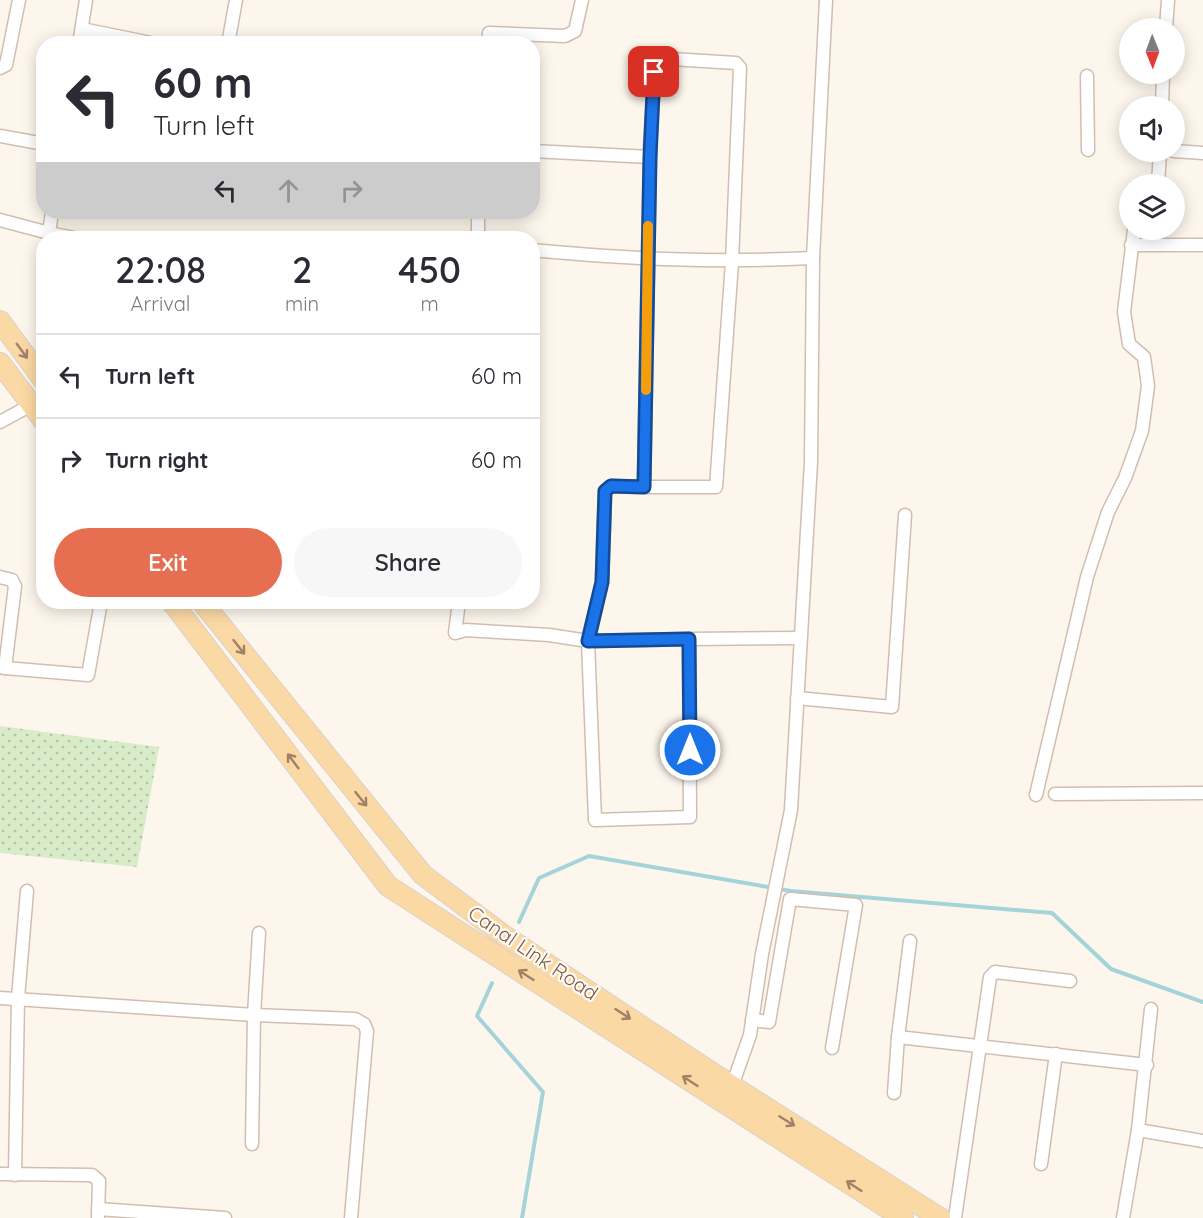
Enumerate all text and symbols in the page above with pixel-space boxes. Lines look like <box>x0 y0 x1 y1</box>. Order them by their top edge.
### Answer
north arrow <box>1119 18 1185 84</box>
map controls <box>1119 18 1185 240</box>
pin <box>628 46 679 97</box>
icon: arrive <box>637 55 670 88</box>
text: 60 m <box>153 56 253 109</box>
icon: left <box>54 60 132 138</box>
button: sound <box>1119 96 1185 162</box>
text: Turn left <box>153 108 255 142</box>
icon: left <box>209 174 242 207</box>
icon: ahead <box>272 174 305 207</box>
icon: right <box>335 174 368 207</box>
button: layers <box>1119 174 1185 240</box>
text: 22:08 <box>115 247 206 292</box>
text: 2 <box>292 247 312 292</box>
text: 450 <box>398 247 461 292</box>
text: Arrival <box>131 291 190 316</box>
text: min <box>285 291 319 316</box>
text: m <box>420 291 439 316</box>
one-way arrow <box>16 343 28 359</box>
icon: left <box>54 360 87 393</box>
text: Turn left <box>105 362 195 390</box>
text: 60 m <box>471 362 522 390</box>
icon: right <box>54 444 87 477</box>
text: Turn right <box>105 446 209 474</box>
text: 60 m <box>471 446 522 474</box>
button: Exit <box>54 528 282 597</box>
button: Share <box>294 528 522 597</box>
one-way arrow <box>232 639 245 655</box>
position arrow <box>658 718 722 782</box>
one-way arrow <box>287 753 300 769</box>
one-way arrow <box>354 791 368 806</box>
street label: Canal Link Road <box>464 900 603 1005</box>
one-way arrow <box>518 969 535 981</box>
one-way arrow <box>614 1008 631 1020</box>
one-way arrow <box>682 1074 699 1086</box>
one-way arrow <box>778 1114 795 1127</box>
one-way arrow <box>845 1180 862 1193</box>

